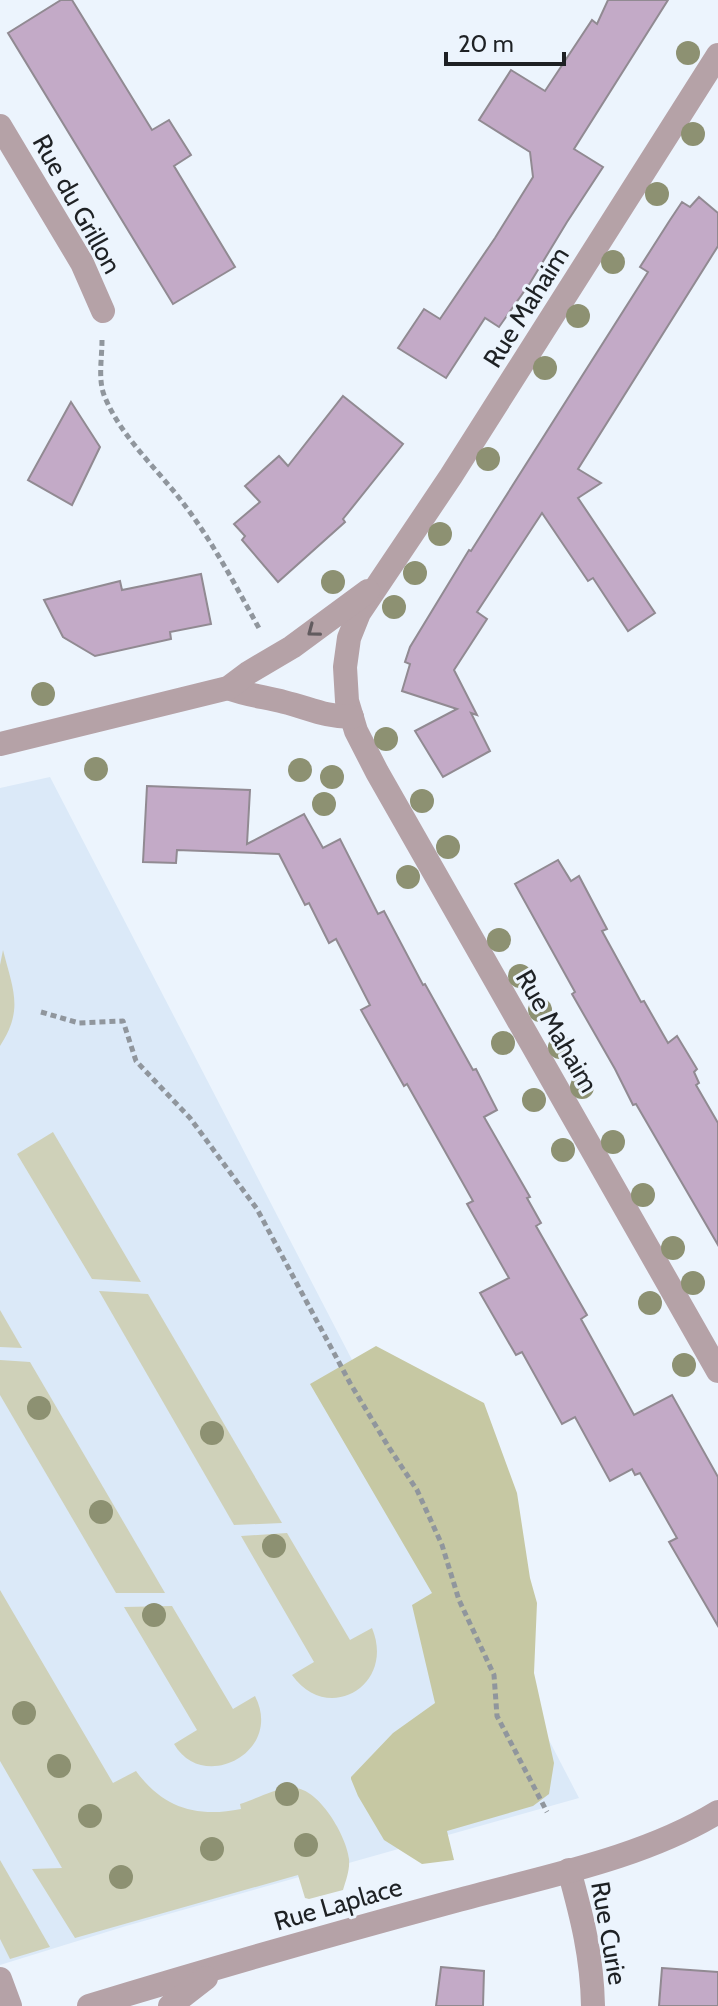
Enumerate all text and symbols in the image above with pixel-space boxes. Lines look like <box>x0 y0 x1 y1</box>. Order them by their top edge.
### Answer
scale bar <box>446 16 564 66</box>
text: 20 m <box>458 29 514 58</box>
street label: Rue du Grillon <box>26 129 128 279</box>
street label: Rue Mahaim <box>476 241 576 373</box>
one-way arrow <box>308 621 322 636</box>
street label: Rue Mahaim <box>509 964 605 1098</box>
street label: Rue Laplace <box>270 1870 406 1938</box>
street label: Rue Curie <box>584 1879 634 1987</box>

